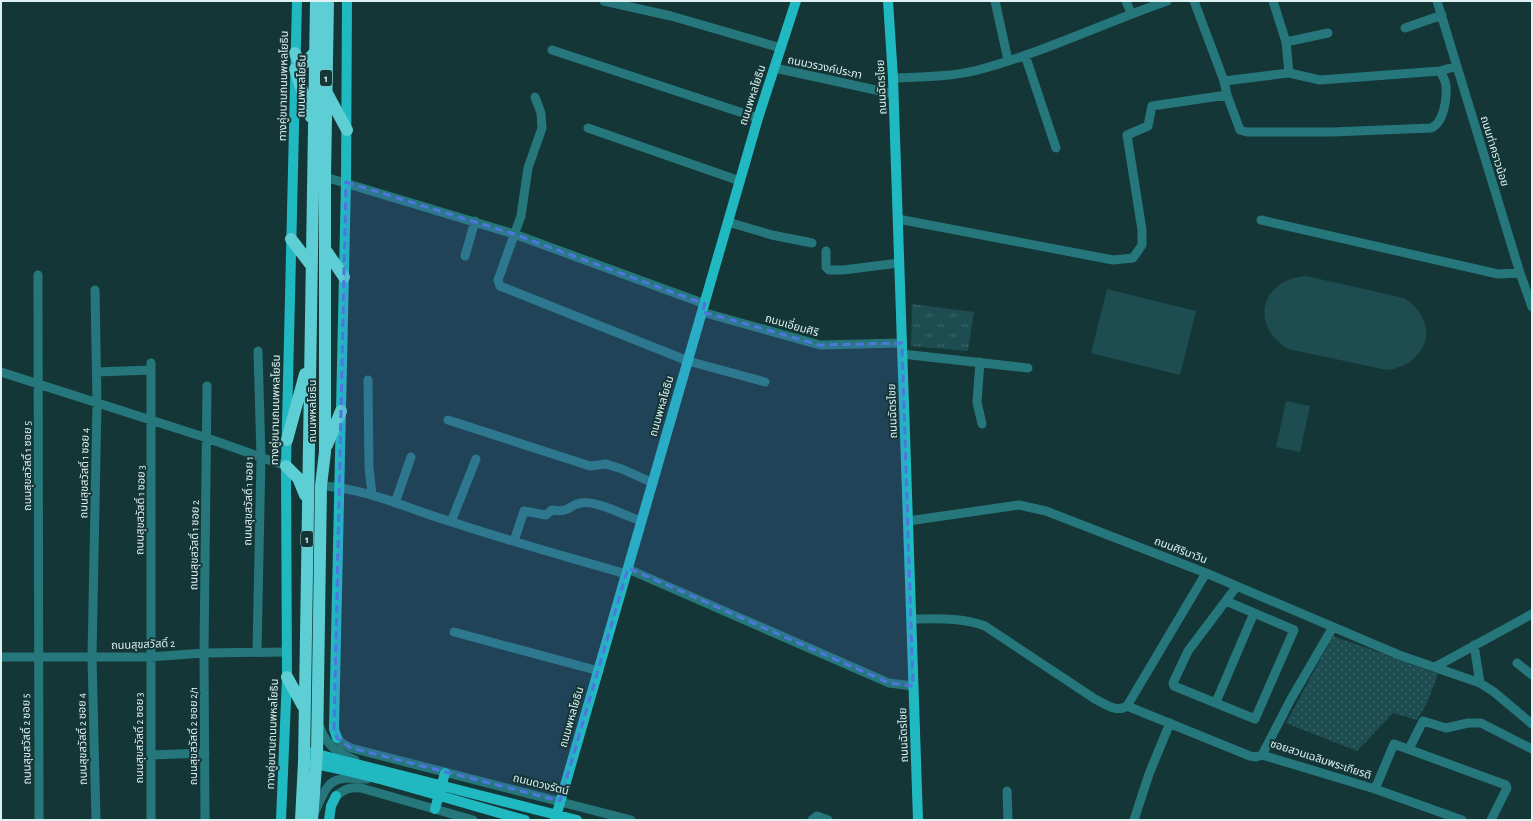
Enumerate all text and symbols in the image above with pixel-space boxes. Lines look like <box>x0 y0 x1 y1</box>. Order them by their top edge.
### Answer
street label: ทางคู่ขนานถนนพหลโยธิน <box>276 31 291 141</box>
street label: ถนนวรวงค์ประภา <box>787 54 863 81</box>
street label: ถนนพหลโยธิน <box>295 55 308 118</box>
street label: ถนนฉัตรไชย <box>875 59 888 115</box>
street label: ถนนพหลโยธิน <box>738 64 767 127</box>
road number: 1 <box>320 70 332 86</box>
street label: ถนนท่าคราวน้อย <box>1479 114 1511 188</box>
street label: ถนนเอี่ยมศิริ <box>764 310 821 339</box>
street label: ทางคู่ขนานถนนพหลโยธิน <box>268 355 283 465</box>
street label: ถนนพหลโยธิน <box>648 374 675 438</box>
street label: ถนนพหลโยธิน <box>307 380 318 442</box>
street label: ถนนฉัตรไชย <box>886 383 899 439</box>
street label: ถนนสุขสวัสดิ์ 1 ซอย 5 <box>21 421 34 511</box>
street label: ถนนสุขสวัสดิ์ 1 ซอย 4 <box>77 428 92 518</box>
street label: ถนนสุขสวัสดิ์ 1 ซอย 1 <box>241 456 256 546</box>
street label: ถนนสุขสวัสดิ์ 1 ซอย 3 <box>133 464 148 555</box>
street label: ถนนสุขสวัสดิ์ 1 ซอย 2 <box>187 500 202 590</box>
road number: 1 <box>301 531 313 547</box>
street label: ถนนศิรินาวิน <box>1153 535 1209 566</box>
street label: ถนนสุขสวัสดิ์ 2 <box>111 637 175 652</box>
street label: ทางคู่ขนานถนนพหลโยธิน <box>264 679 281 790</box>
street label: ถนนพหลโยธิน <box>558 685 585 749</box>
street label: ถนนสุขสวัสดิ์ 2 ซอย 2/1 <box>187 687 200 785</box>
street label: ถนนสุขสวัสดิ์ 2 ซอย 3 <box>133 692 146 784</box>
street label: ถนนสุขสวัสดิ์ 2 ซอย 5 <box>19 693 34 785</box>
street label: ถนนสุขสวัสดิ์ 2 ซอย 4 <box>75 693 90 785</box>
street label: ถนนฉัตรไชย <box>897 707 910 763</box>
street label: ซอยสวนเฉลิมพระเกียรติ <box>1269 738 1373 781</box>
street label: ถนนดวงรัตน์ <box>512 772 570 797</box>

